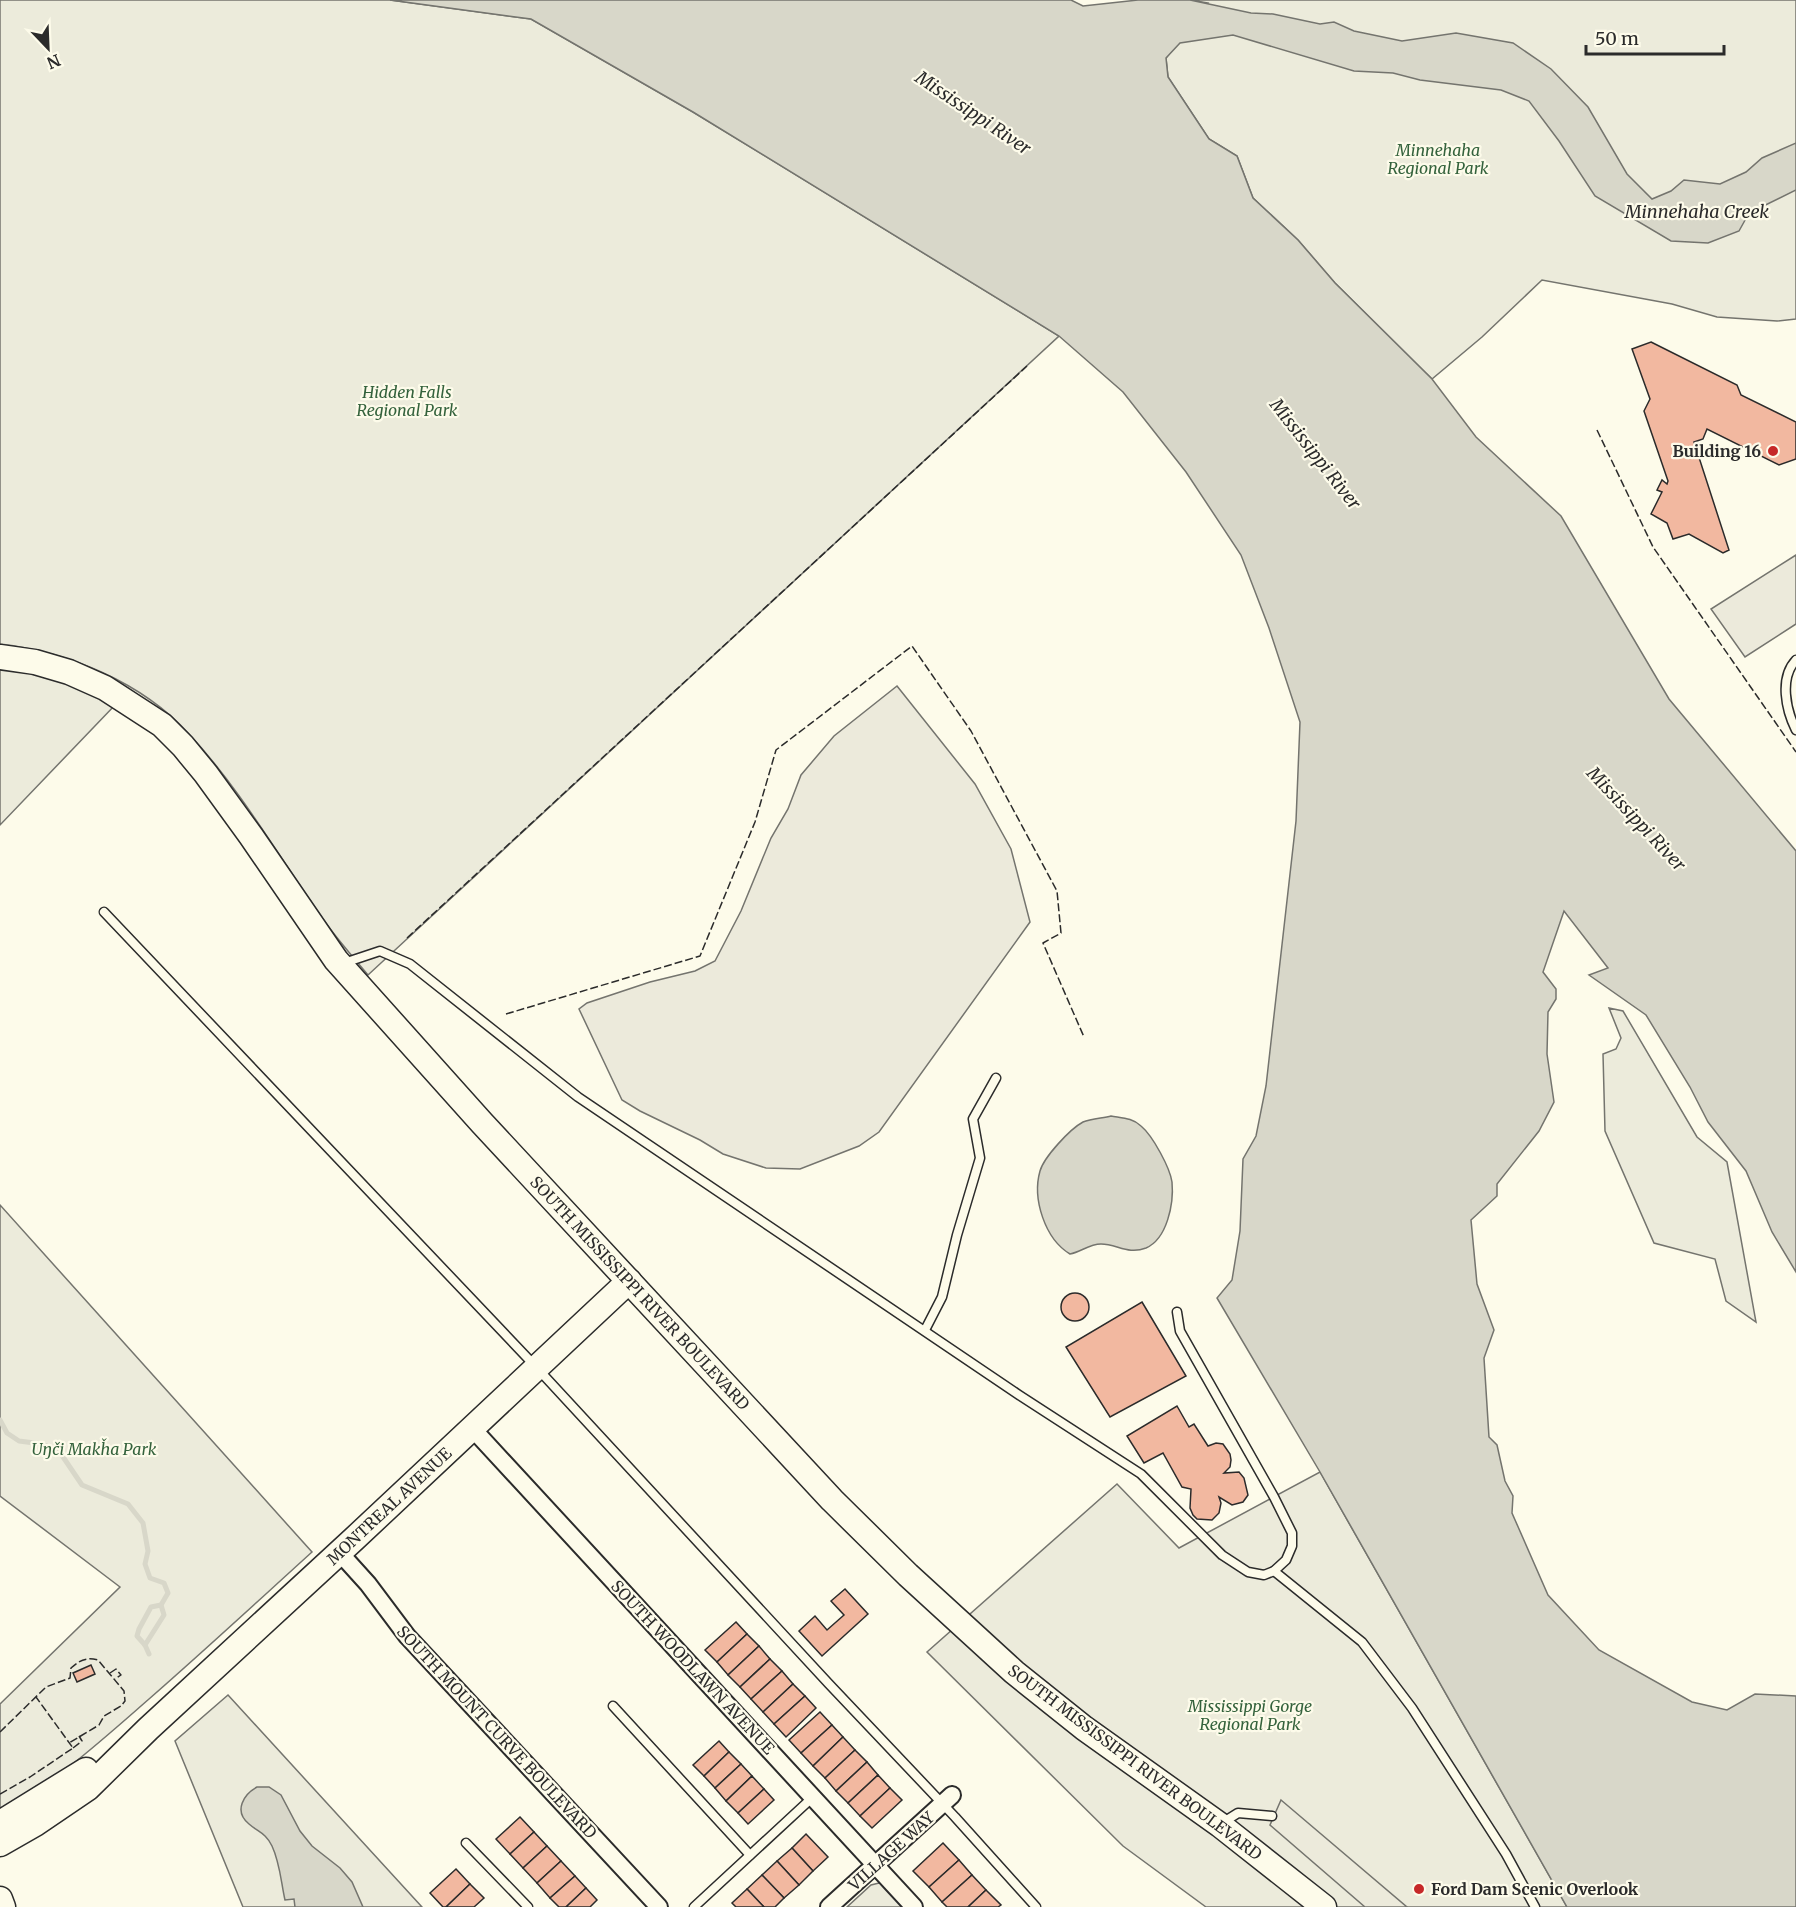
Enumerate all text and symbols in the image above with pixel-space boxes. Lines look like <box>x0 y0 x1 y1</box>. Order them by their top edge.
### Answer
north arrow <box>18 18 78 78</box>
scale bar <box>1586 18 1724 56</box>
text: 50 m <box>1595 27 1639 50</box>
text: N <box>44 50 64 74</box>
water label: Mississippi River <box>910 65 1036 160</box>
park label: Minnehaha Regional Park <box>1387 140 1489 178</box>
water label: Minnehaha Creek <box>1624 200 1769 223</box>
park label: Hidden Falls Regional Park <box>356 382 458 420</box>
water label: Mississippi River <box>1264 393 1366 514</box>
place label: Building 16 <box>1673 441 1761 461</box>
marker: Building 16 <box>1766 444 1780 458</box>
water label: Mississippi River <box>1581 761 1691 876</box>
street label: SOUTH MISSISSIPPI RIVER BOULEVARD <box>526 1172 754 1414</box>
park label: Uŋči Makȟa Park <box>32 1438 157 1459</box>
street label: MONTREAL AVENUE <box>323 1442 456 1569</box>
street label: SOUTH WOODLAWN AVENUE <box>607 1576 779 1759</box>
street label: SOUTH MOUNT CURVE BOULEVARD <box>393 1621 601 1843</box>
street label: SOUTH MISSISSIPPI RIVER BOULEVARD <box>1004 1660 1266 1864</box>
park label: Mississippi Gorge Regional Park <box>1187 1696 1312 1734</box>
street label: VILLAGE WAY <box>843 1807 939 1895</box>
place label: Ford Dam Scenic Overlook <box>1431 1879 1639 1899</box>
marker: Ford Dam Scenic Overlook <box>1412 1882 1426 1896</box>

